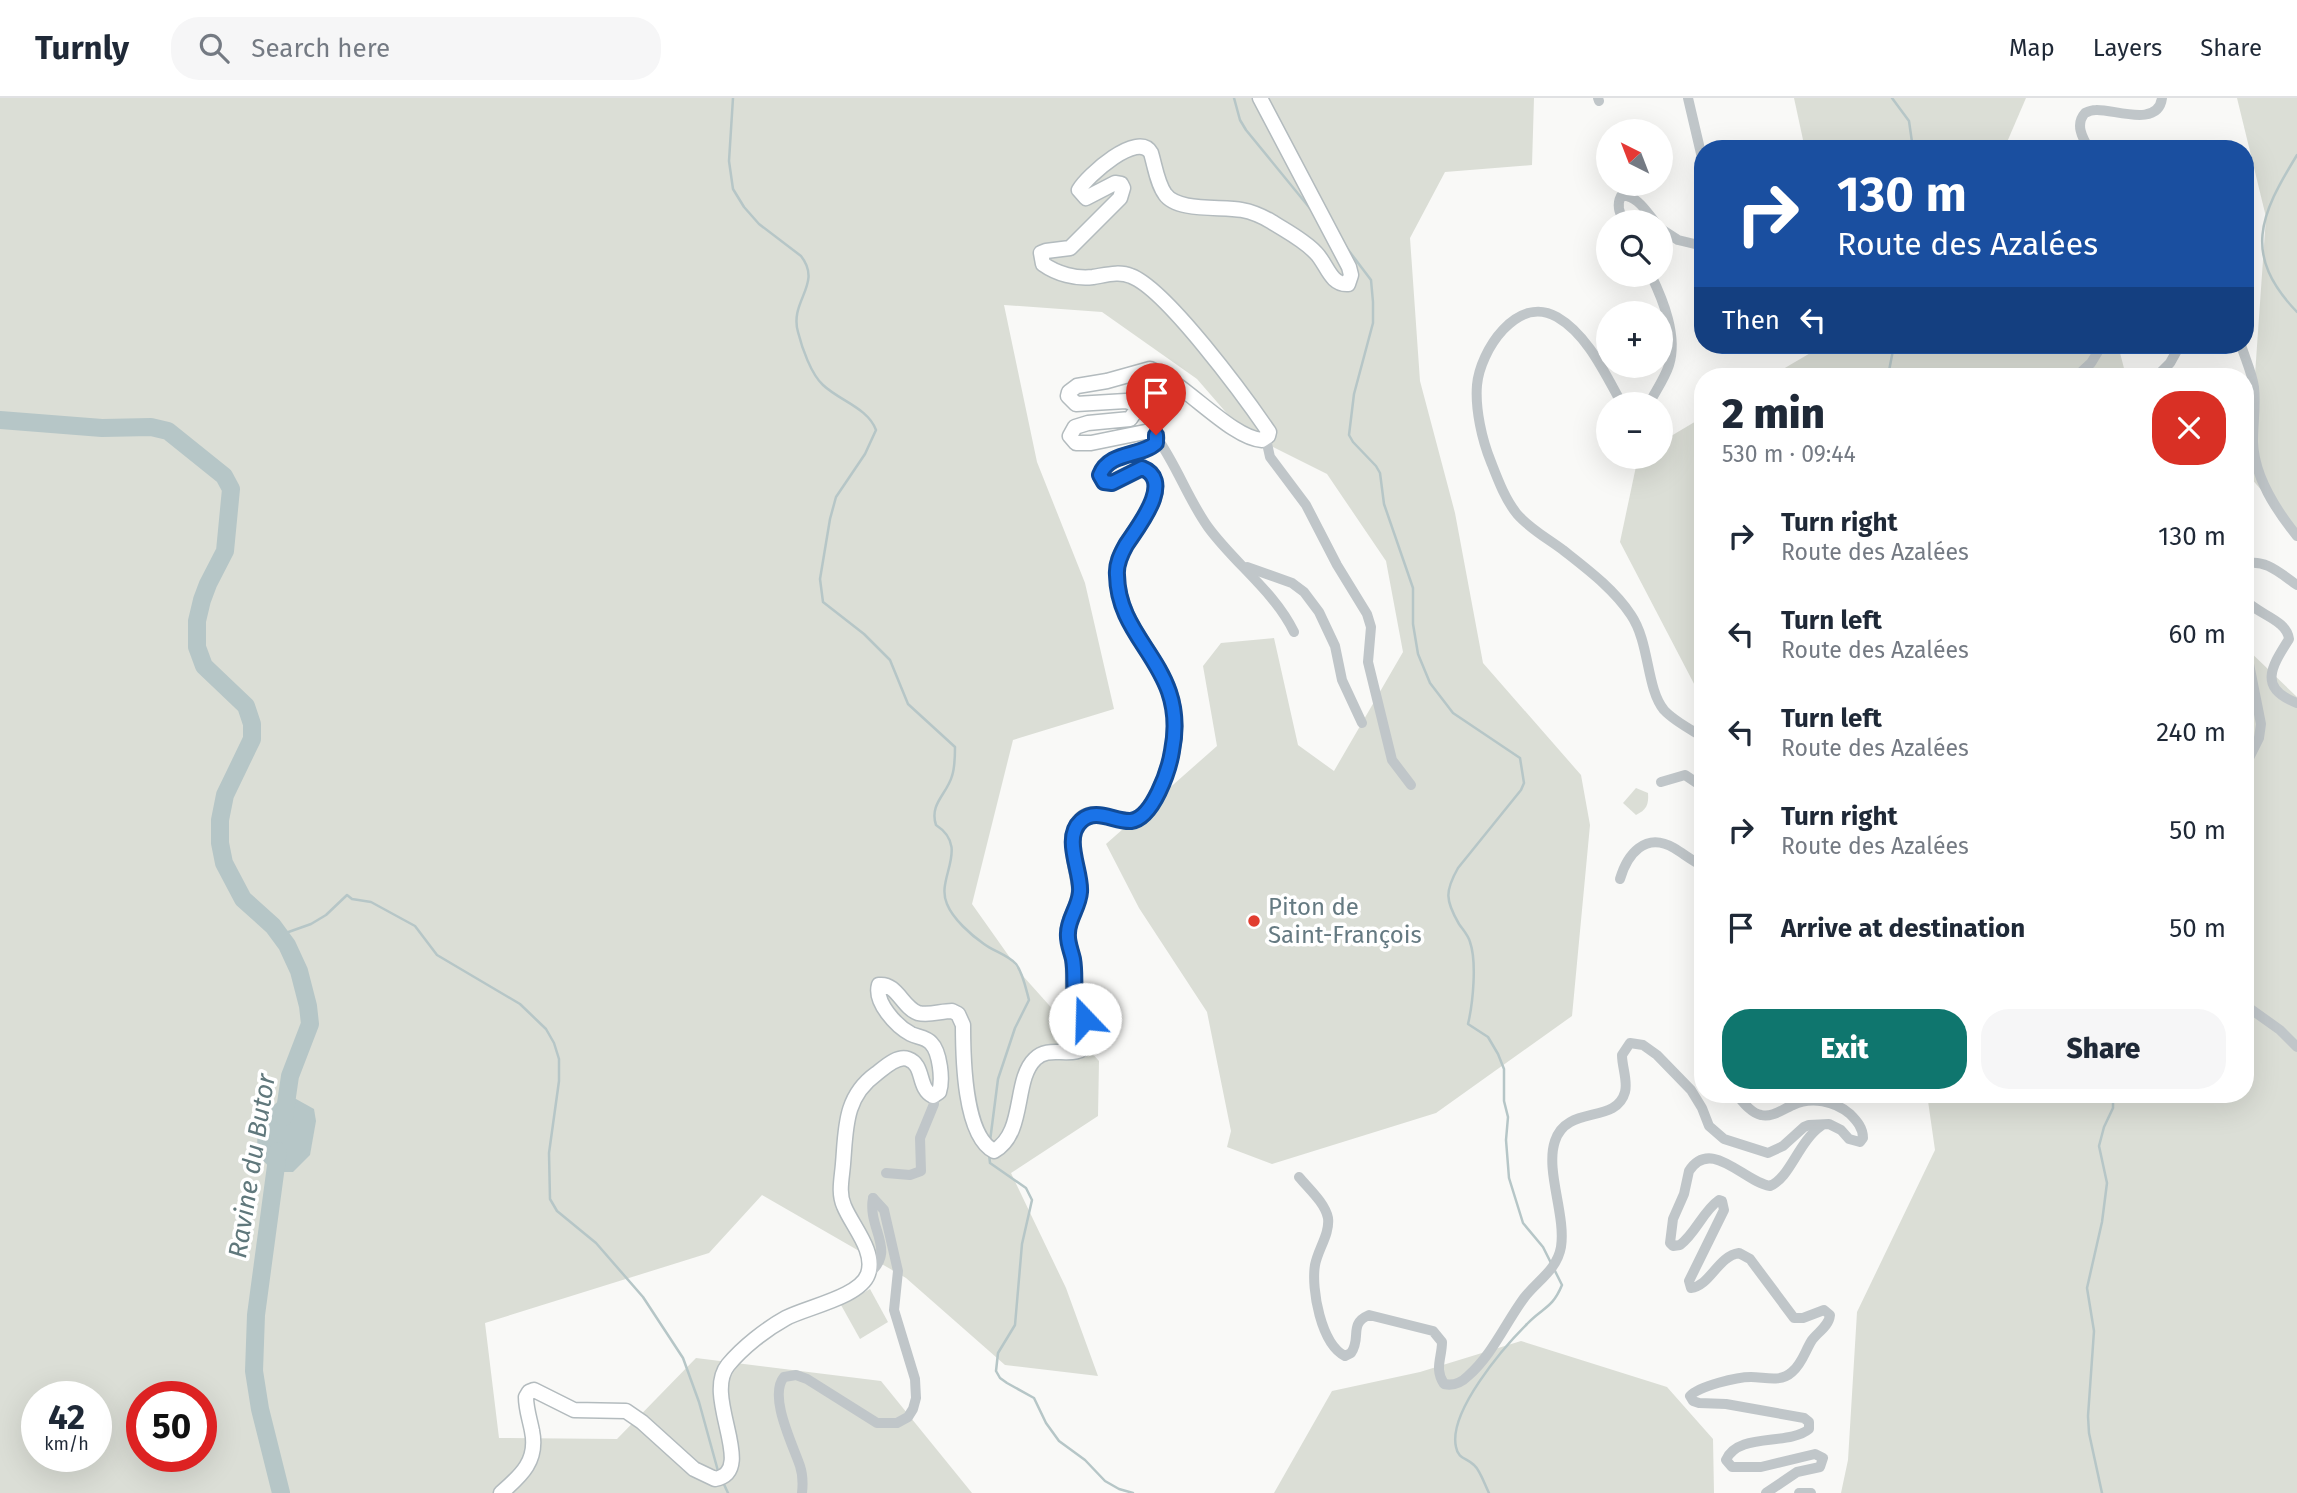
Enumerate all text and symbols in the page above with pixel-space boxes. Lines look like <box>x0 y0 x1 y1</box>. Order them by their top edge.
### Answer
search box <box>171 17 661 80</box>
text: Turnly <box>35 28 129 68</box>
icon: search <box>195 29 233 67</box>
text: Search here <box>251 33 390 64</box>
text: Map <box>2009 34 2055 62</box>
text: Layers <box>2093 34 2162 62</box>
text: Share <box>2200 34 2262 62</box>
north arrow <box>1596 119 1673 196</box>
map controls <box>1596 119 1673 469</box>
text: 130 m <box>1837 165 1967 224</box>
icon: right <box>1722 168 1813 259</box>
button: search <box>1596 210 1673 287</box>
text: Route des Azalées <box>1837 225 2098 263</box>
button: + <box>1596 301 1673 378</box>
icon: left <box>1794 301 1832 339</box>
text: Then <box>1722 305 1780 336</box>
pin <box>1126 363 1186 435</box>
icon: arrive <box>1137 374 1175 412</box>
text: 2 min <box>1722 389 1825 439</box>
button: close <box>2152 391 2226 465</box>
button: − <box>1596 392 1673 469</box>
text: 530 m · 09:44 <box>1722 440 1856 468</box>
text: Turn right <box>1781 507 1898 538</box>
icon: right <box>1722 517 1760 555</box>
text: 130 m <box>2158 521 2226 552</box>
text: Route des Azalées <box>1781 538 1969 566</box>
text: Turn left <box>1781 605 1882 636</box>
icon: left <box>1722 615 1760 653</box>
text: 60 m <box>2168 619 2226 650</box>
text: Route des Azalées <box>1781 636 1969 664</box>
text: Turn left <box>1781 703 1882 734</box>
icon: left <box>1722 713 1760 751</box>
text: 240 m <box>2156 717 2226 748</box>
text: Route des Azalées <box>1781 734 1969 762</box>
text: Turn right <box>1781 801 1898 832</box>
icon: right <box>1722 811 1760 849</box>
text: 50 m <box>2169 815 2226 846</box>
text: Route des Azalées <box>1781 832 1969 860</box>
place label: Piton de Saint-François <box>1268 893 1422 949</box>
icon: arrive <box>1722 909 1760 947</box>
marker: Piton de Saint-François <box>1246 913 1262 929</box>
text: Arrive at destination <box>1781 913 2025 944</box>
text: 50 m <box>2169 913 2226 944</box>
position arrow <box>1048 982 1122 1056</box>
button: Exit <box>1722 1009 1967 1089</box>
button: Share <box>1981 1009 2226 1089</box>
water label: Ravine du Butor <box>222 1071 282 1260</box>
speed limit sign: 50 <box>126 1381 217 1472</box>
text: 42 <box>48 1396 85 1438</box>
text: km/h <box>44 1433 89 1455</box>

